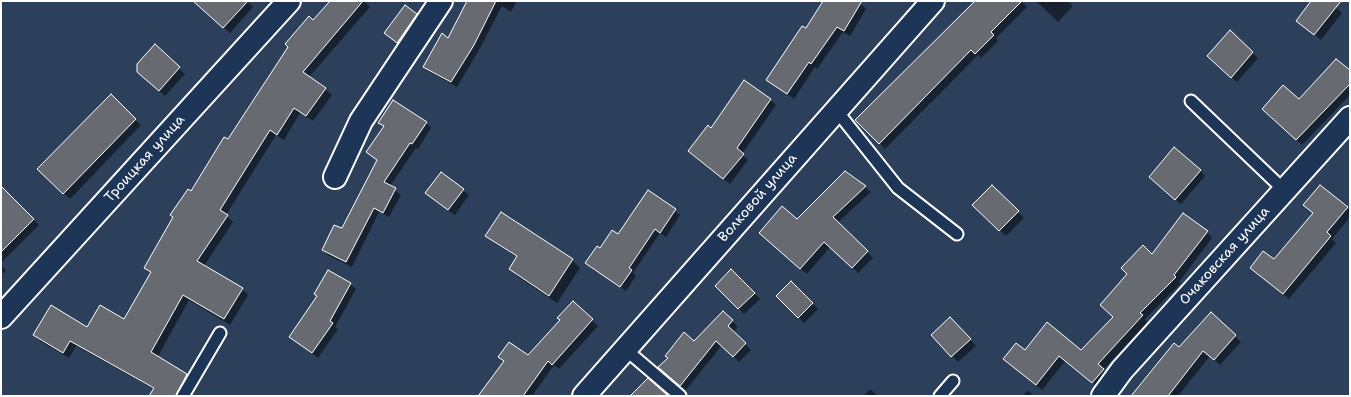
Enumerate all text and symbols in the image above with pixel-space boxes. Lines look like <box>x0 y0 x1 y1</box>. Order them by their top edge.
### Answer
street label: Троицкая улица <box>101 112 189 206</box>
street label: Волковой улица <box>715 150 801 246</box>
street label: Очаковская улица <box>1176 203 1274 309</box>

